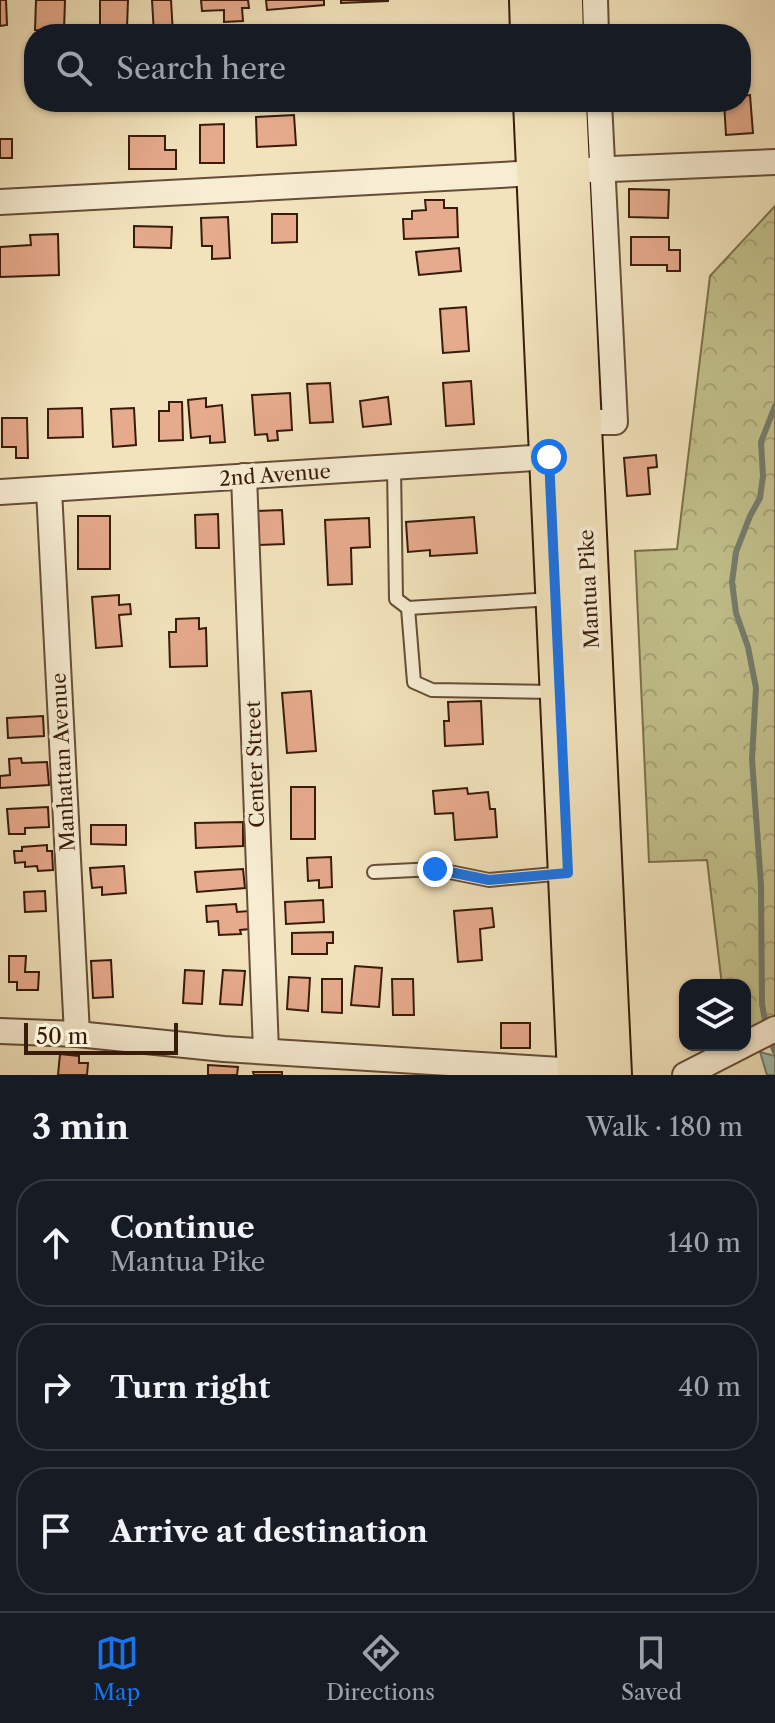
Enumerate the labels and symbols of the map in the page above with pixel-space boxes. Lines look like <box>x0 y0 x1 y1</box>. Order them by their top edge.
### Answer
route start <box>531 439 567 475</box>
street label: 2nd Avenue <box>218 459 332 491</box>
street label: Mantua Pike <box>574 529 604 649</box>
street label: Manhattan Avenue <box>46 672 80 852</box>
street label: Center Street <box>241 700 269 828</box>
route end <box>417 851 453 887</box>
scale bar <box>24 1019 178 1055</box>

